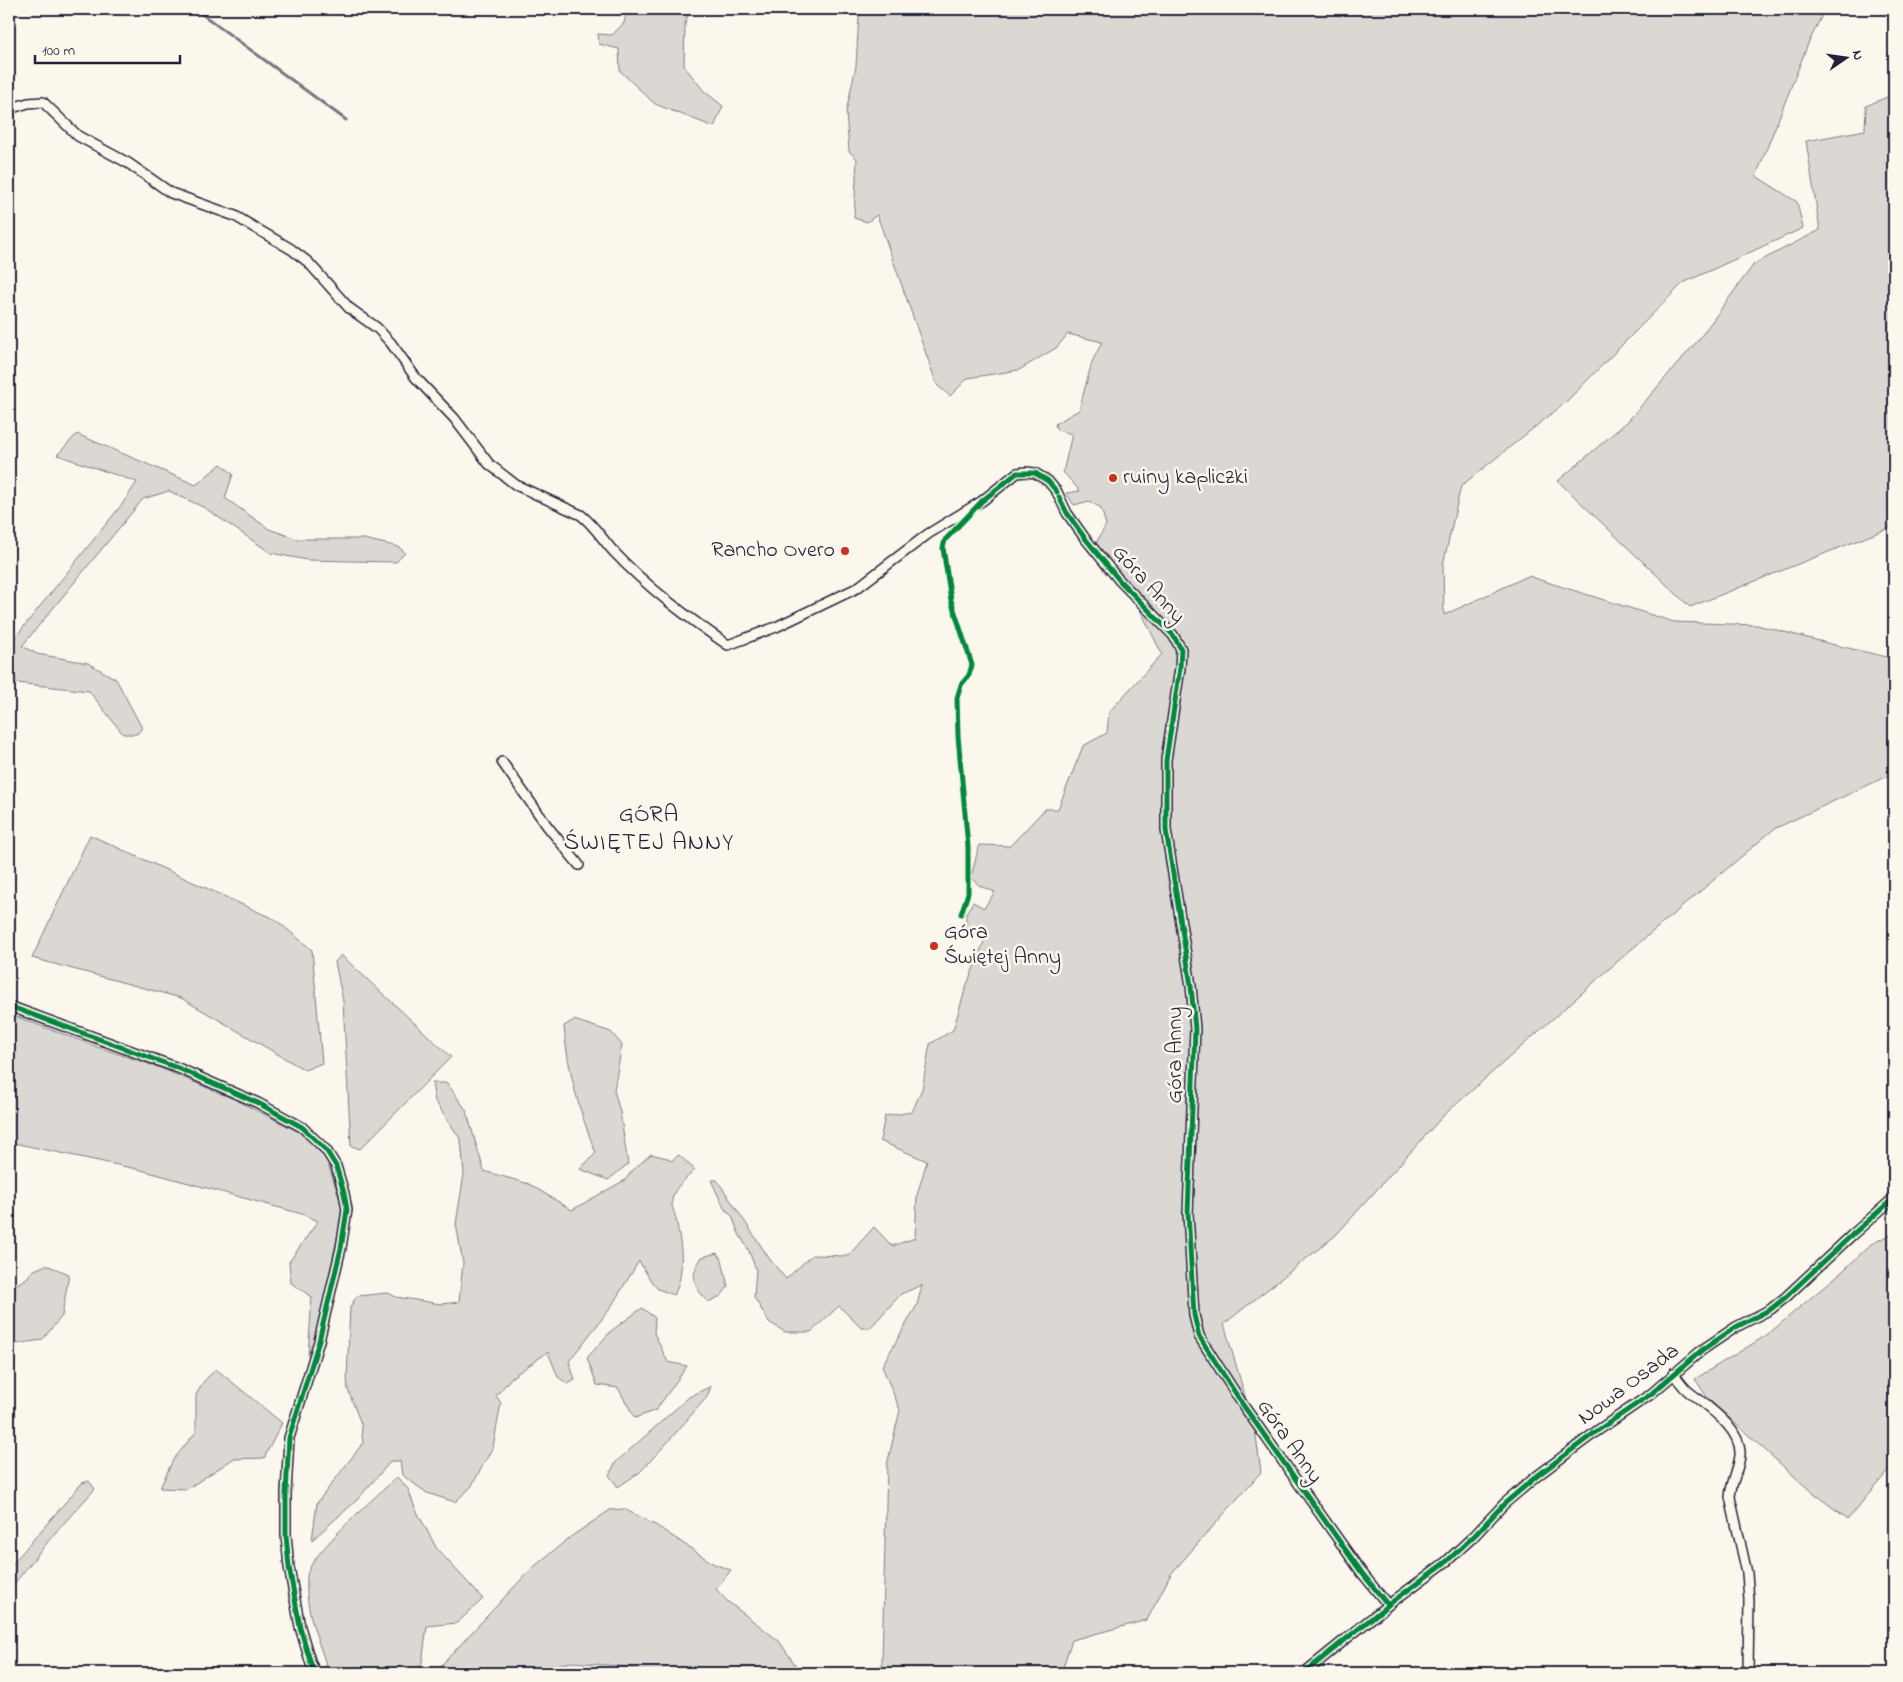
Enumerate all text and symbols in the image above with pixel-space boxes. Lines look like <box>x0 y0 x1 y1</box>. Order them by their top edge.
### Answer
scale bar <box>35 32 180 64</box>
north arrow <box>1820 32 1870 82</box>
text: 100 m <box>42 40 75 62</box>
text: N <box>1846 48 1868 62</box>
place label: ruiny kapliczki <box>1123 462 1248 495</box>
marker: ruiny kapliczki <box>1107 472 1119 484</box>
place label: Rancho Overo <box>711 535 835 567</box>
street label: Góra Anny <box>1103 538 1192 632</box>
marker: Rancho Overo <box>839 545 851 557</box>
district label: GÓRA ŚWIĘTEJ ANNY <box>564 798 734 861</box>
place label: Góra Świętej Anny <box>944 917 1061 975</box>
marker: Góra Świętej Anny <box>928 940 940 952</box>
street label: Góra Anny <box>1160 1007 1193 1103</box>
street label: Nowa Osada <box>1571 1336 1687 1434</box>
street label: Góra Anny <box>1247 1393 1330 1491</box>

